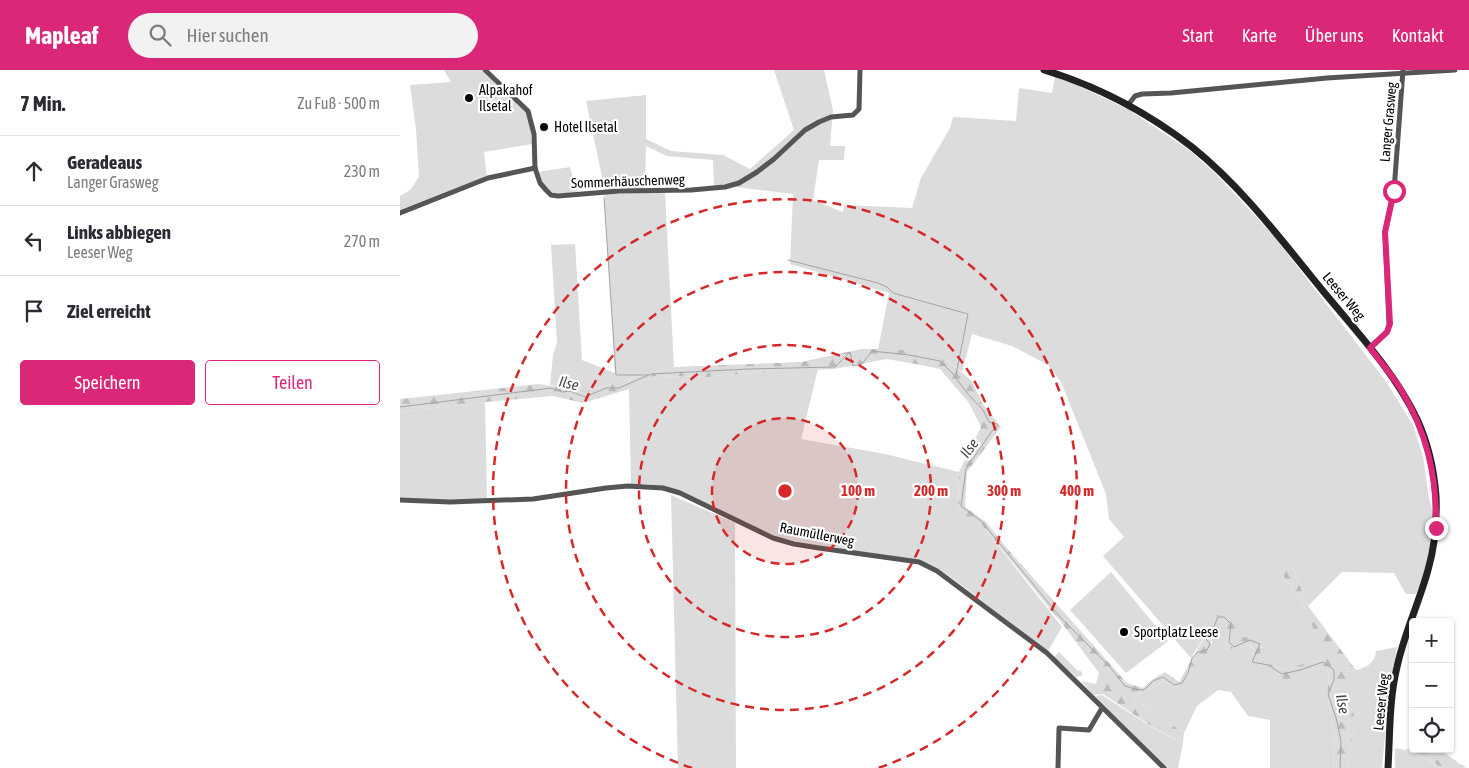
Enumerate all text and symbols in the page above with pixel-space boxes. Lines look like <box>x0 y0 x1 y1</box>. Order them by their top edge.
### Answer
search box <box>128 13 478 58</box>
icon: search <box>146 21 174 49</box>
text: Mapleaf <box>25 22 98 49</box>
text: Hier suchen <box>186 24 269 46</box>
text: Start <box>1182 25 1214 46</box>
text: Karte <box>1242 25 1277 46</box>
text: Über uns <box>1305 25 1364 46</box>
text: Kontakt <box>1392 25 1444 46</box>
street label: Langer Grasweg <box>1377 81 1399 163</box>
place label: Alpakahof Ilsetal <box>479 82 533 114</box>
text: 7 Min. <box>20 91 66 115</box>
marker: Alpakahof Ilsetal <box>463 92 475 104</box>
text: Zu Fuß · 500 m <box>297 94 380 112</box>
place label: Hotel Ilsetal <box>554 119 618 135</box>
marker: Hotel Ilsetal <box>538 121 550 133</box>
text: Geradeaus <box>67 151 142 173</box>
icon: ahead <box>20 157 48 185</box>
text: 230 m <box>344 162 380 180</box>
street label: Sommerhäuschenweg <box>571 171 685 191</box>
text: Langer Grasweg <box>67 173 159 191</box>
route start <box>1383 180 1406 203</box>
text: Links abbiegen <box>67 221 171 243</box>
icon: left <box>20 227 48 255</box>
text: 270 m <box>344 232 380 250</box>
text: Leeser Weg <box>67 243 133 261</box>
street label: Leeser Weg <box>1319 269 1369 323</box>
icon: arrive <box>20 297 48 325</box>
text: Ziel erreicht <box>67 300 151 322</box>
button: Speichern <box>20 360 195 405</box>
button: Teilen <box>205 360 380 405</box>
water label: Ilse <box>557 372 581 394</box>
water label: Ilse <box>956 435 982 461</box>
centre of rings <box>776 482 794 500</box>
text: 100 m <box>841 482 875 499</box>
text: 200 m <box>914 482 948 499</box>
text: 300 m <box>987 482 1021 499</box>
text: 400 m <box>1059 482 1094 499</box>
route end <box>1425 517 1448 540</box>
street label: Raumüllerweg <box>778 519 856 549</box>
map controls <box>1409 618 1454 753</box>
button: + <box>1409 618 1454 663</box>
place label: Sportplatz Leese <box>1134 624 1218 640</box>
marker: Sportplatz Leese <box>1118 626 1130 638</box>
button: − <box>1409 663 1454 708</box>
street label: Leeser Weg <box>1370 673 1392 731</box>
water label: Ilse <box>1333 693 1353 715</box>
button: locate <box>1409 708 1454 753</box>

